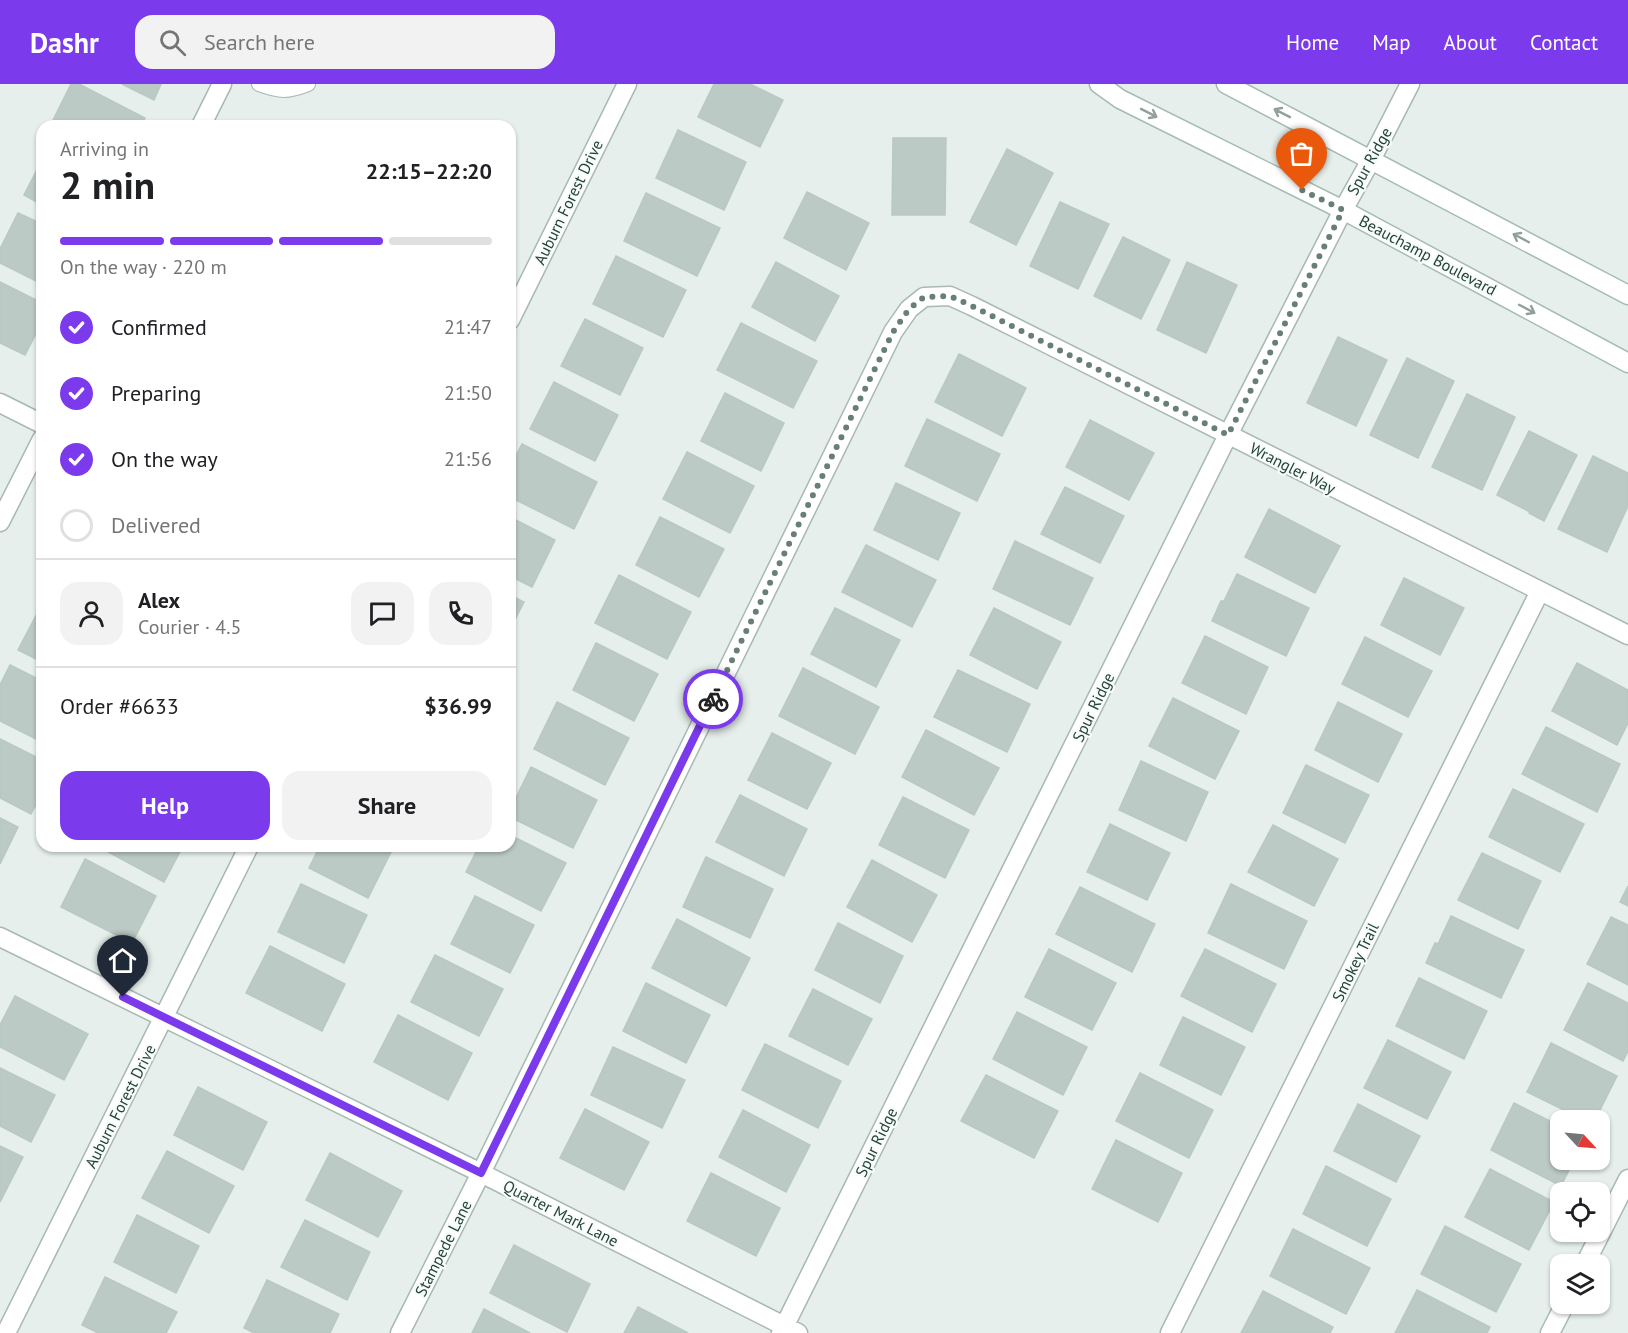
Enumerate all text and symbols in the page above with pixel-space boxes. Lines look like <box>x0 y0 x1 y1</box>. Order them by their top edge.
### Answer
search box <box>135 15 555 69</box>
text: Dashr <box>30 24 99 61</box>
icon: search <box>156 26 189 59</box>
text: Search here <box>204 28 315 56</box>
text: Home <box>1286 29 1339 56</box>
text: Map <box>1372 29 1411 56</box>
text: About <box>1444 29 1497 56</box>
text: Contact <box>1530 29 1598 56</box>
one-way arrow <box>1140 107 1157 119</box>
one-way arrow <box>1274 107 1291 119</box>
street label: Spur Ridge <box>1342 124 1396 198</box>
pin <box>1276 128 1327 190</box>
text: Arriving in <box>60 136 149 162</box>
street label: Auburn Forest Drive <box>529 136 607 268</box>
icon: bag <box>1285 137 1318 170</box>
text: 22:15–22:20 <box>366 157 492 185</box>
text: 2 min <box>60 159 155 210</box>
street label: Beauchamp Boulevard <box>1356 210 1500 300</box>
one-way arrow <box>1512 232 1530 244</box>
text: On the way · 220 m <box>60 254 227 280</box>
one-way arrow <box>1518 304 1536 315</box>
icon: check <box>60 311 93 344</box>
text: Confirmed <box>111 313 207 341</box>
text: 21:47 <box>444 314 492 340</box>
icon: check <box>60 377 93 410</box>
text: Preparing <box>111 379 201 407</box>
text: 21:50 <box>444 380 492 406</box>
street label: Wrangler Way <box>1247 438 1340 498</box>
icon: check <box>60 443 93 476</box>
text: On the way <box>111 445 218 473</box>
text: 21:56 <box>444 446 492 472</box>
text: Delivered <box>111 511 201 539</box>
button: person <box>60 582 123 645</box>
button: chat <box>351 582 414 645</box>
button: phone <box>429 582 492 645</box>
text: Alex <box>138 586 180 614</box>
text: Courier · 4.5 <box>138 614 241 640</box>
courier <box>683 669 743 729</box>
street label: Spur Ridge <box>1068 669 1118 745</box>
icon: bike <box>697 683 730 716</box>
text: Order #6633 <box>60 692 179 720</box>
text: $36.99 <box>424 692 492 720</box>
button: Help <box>60 771 270 840</box>
button: Share <box>282 771 492 840</box>
street label: Smokey Trail <box>1327 919 1383 1005</box>
pin <box>97 935 148 997</box>
icon: home <box>106 944 139 977</box>
street label: Auburn Forest Drive <box>80 1041 160 1171</box>
street label: Spur Ridge <box>851 1104 901 1180</box>
north arrow <box>1550 1110 1610 1170</box>
map controls <box>1550 1110 1610 1314</box>
street label: Quarter Mark Lane <box>500 1175 622 1251</box>
button: locate <box>1550 1182 1610 1242</box>
street label: Stampede Lane <box>410 1196 476 1300</box>
button: layers <box>1550 1254 1610 1314</box>

